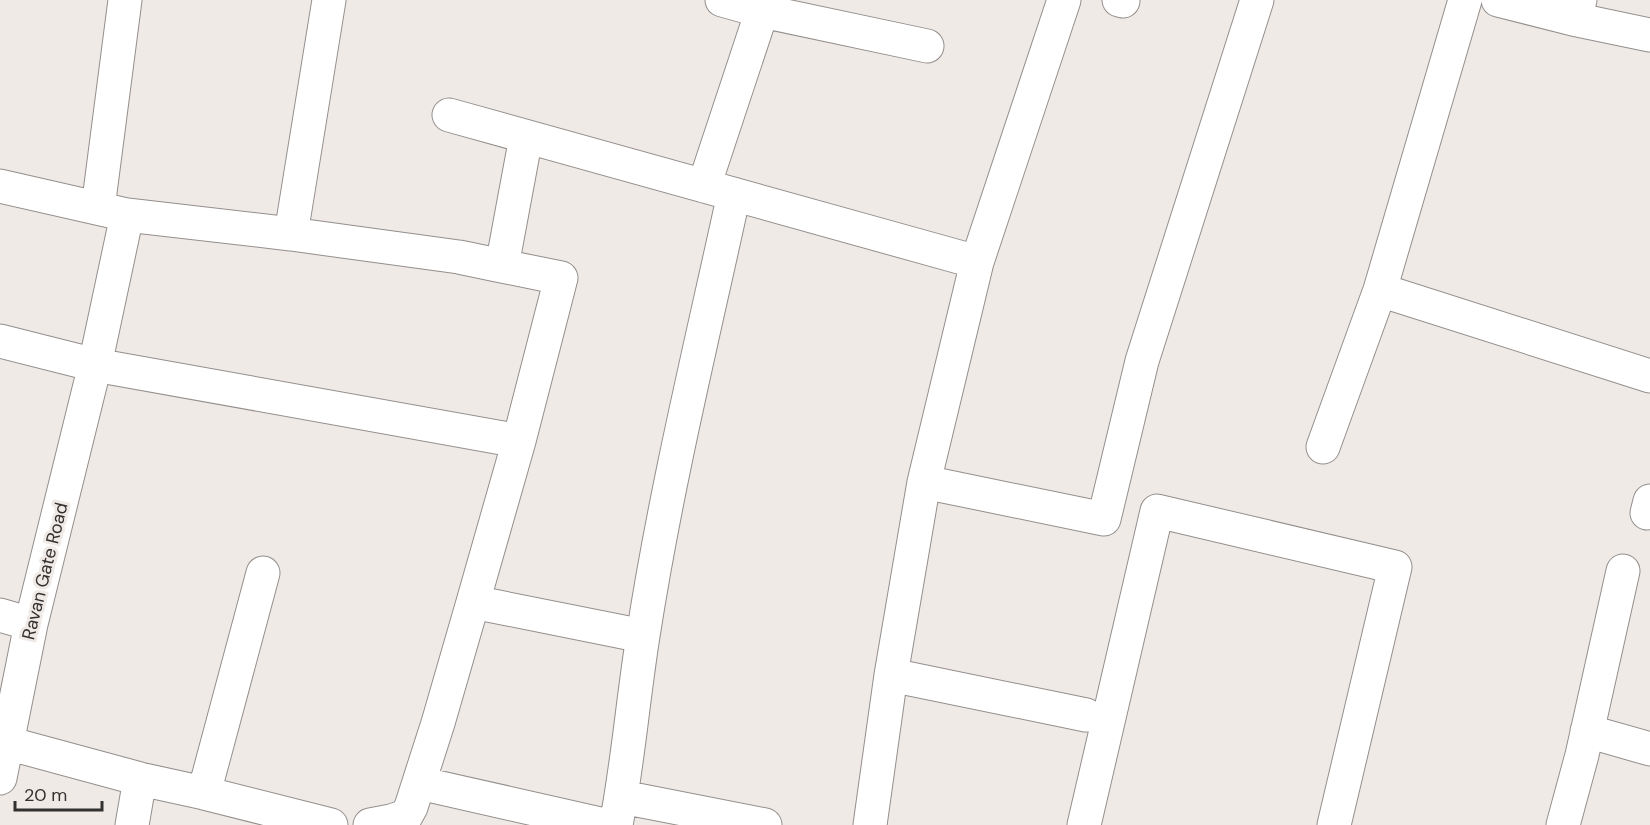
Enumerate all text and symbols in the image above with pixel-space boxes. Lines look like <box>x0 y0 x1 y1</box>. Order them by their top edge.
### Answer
street label: Ravan Gate Road <box>16 500 74 642</box>
scale bar <box>15 774 102 812</box>
text: 20 m <box>24 783 67 807</box>

